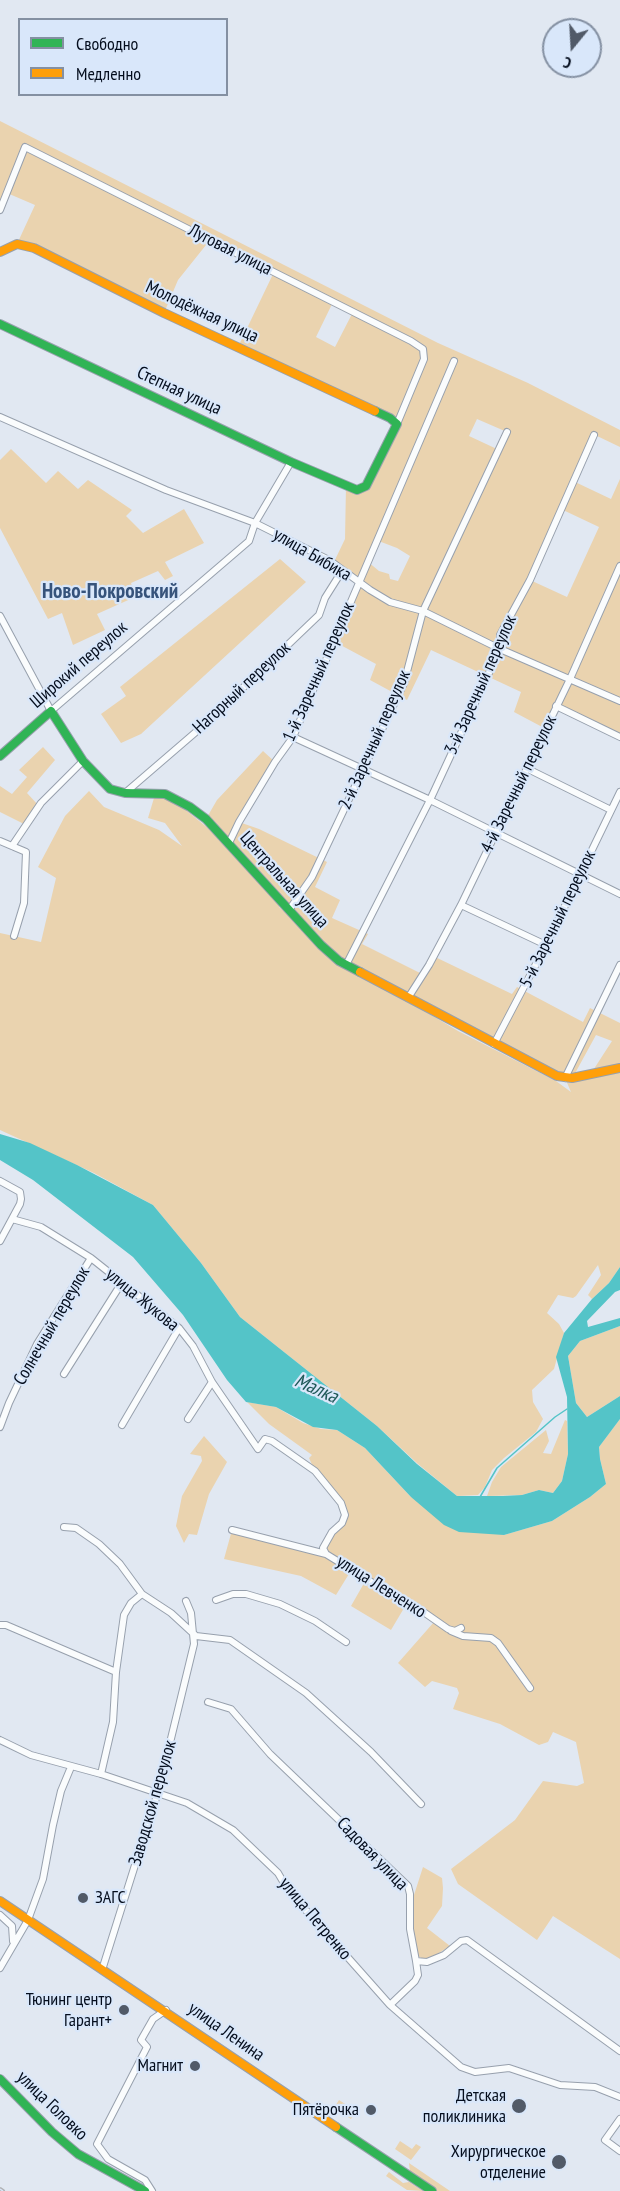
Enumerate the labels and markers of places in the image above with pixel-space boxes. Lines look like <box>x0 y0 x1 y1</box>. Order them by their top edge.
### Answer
place label: ЗАГС <box>95 1887 126 1909</box>
marker: ЗАГС <box>76 1891 90 1905</box>
place label: Тюнинг центр Гарант+ <box>26 1989 112 2032</box>
marker: Тюнинг центр Гарант+ <box>117 2003 131 2017</box>
place label: Магнит <box>138 2055 183 2077</box>
marker: Магнит <box>188 2059 202 2073</box>
place label: Детская поликлиника <box>423 2085 506 2128</box>
marker: Детская поликлиника <box>510 2097 528 2115</box>
place label: Пятёрочка <box>293 2099 359 2121</box>
marker: Пятёрочка <box>364 2103 378 2117</box>
place label: Хирургическое отделение <box>451 2141 546 2184</box>
marker: Хирургическое отделение <box>550 2153 568 2171</box>

